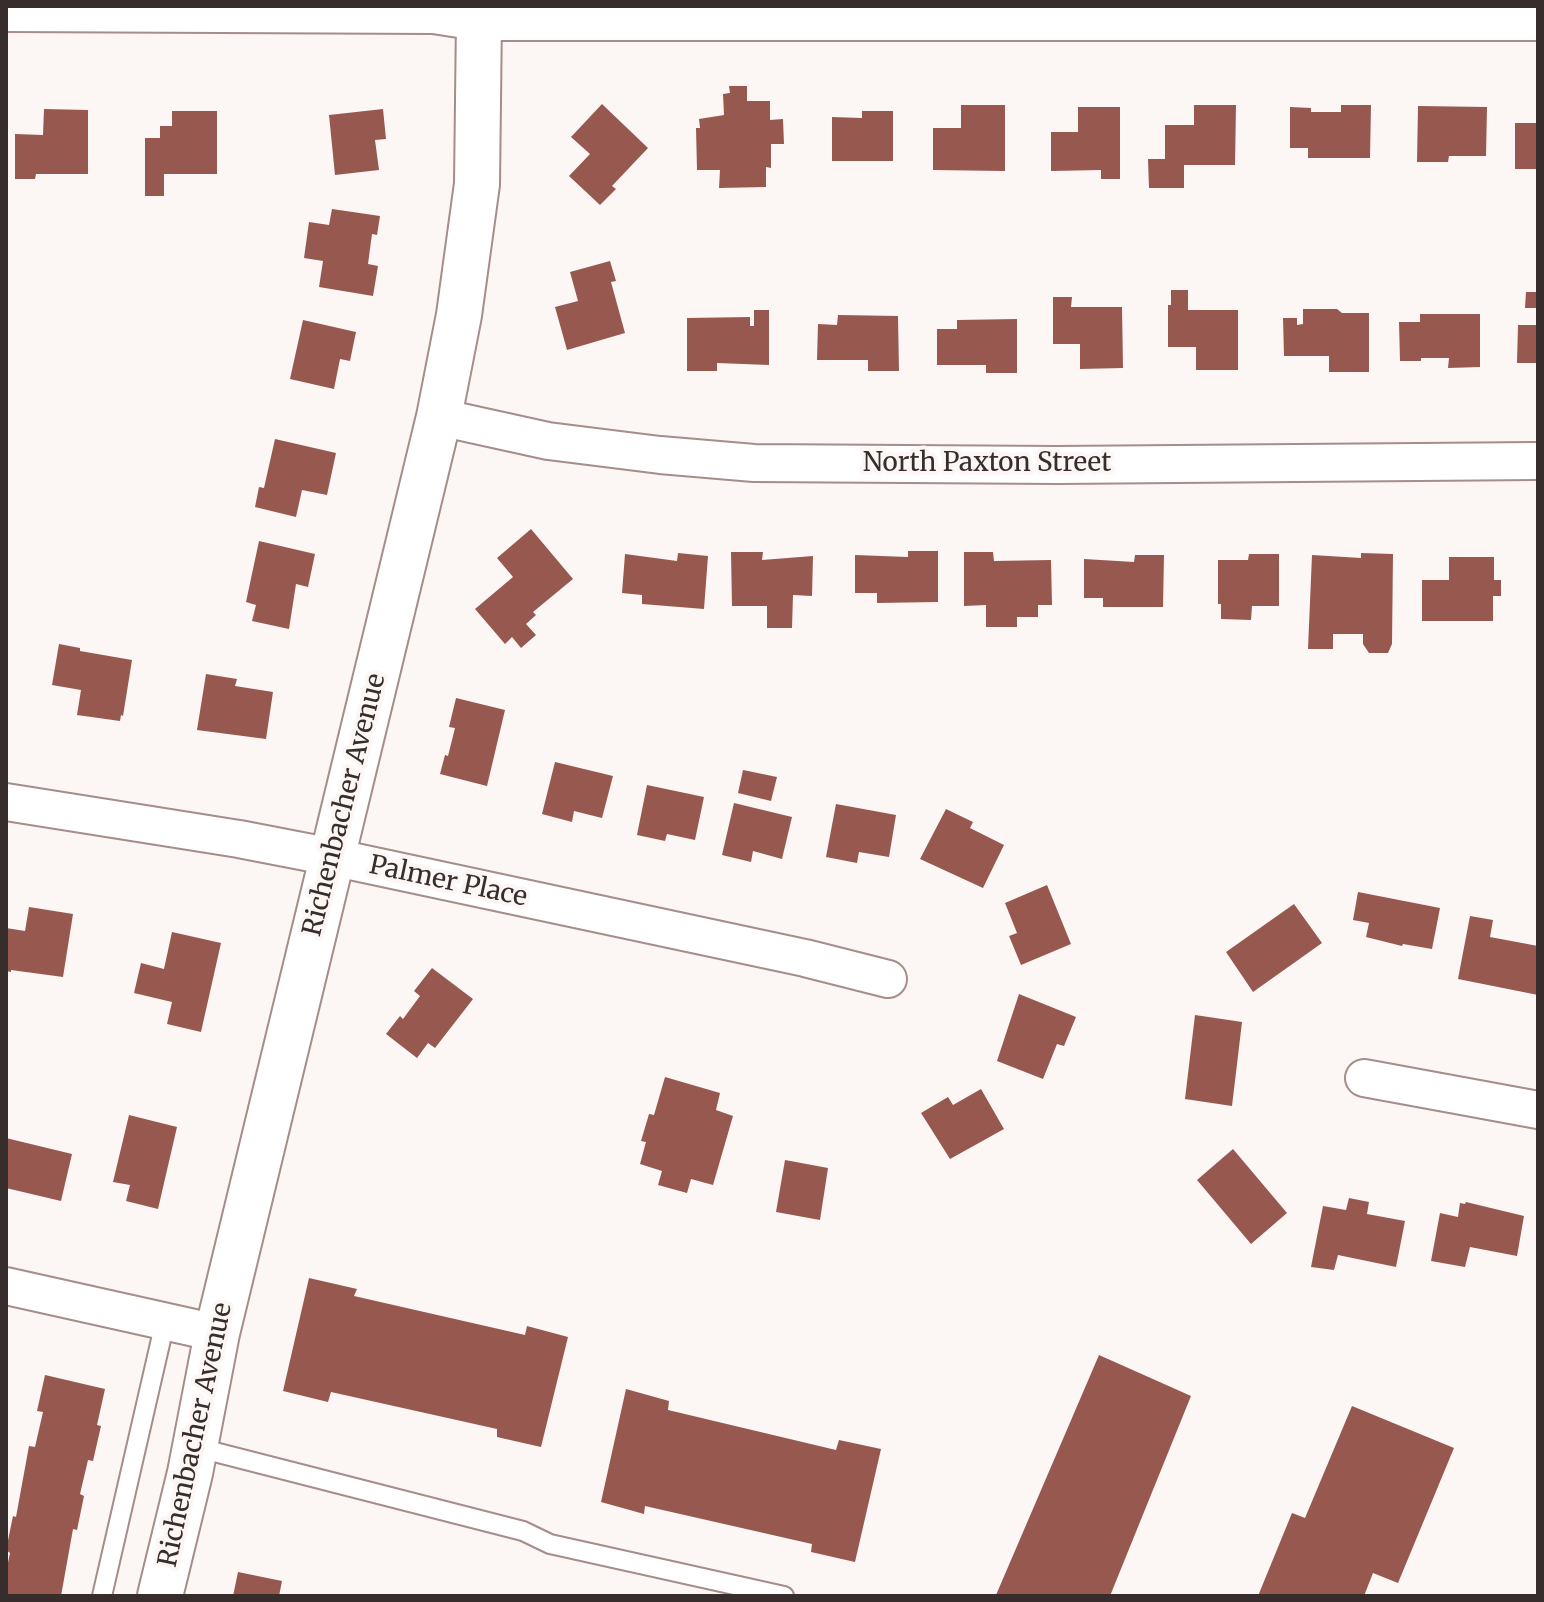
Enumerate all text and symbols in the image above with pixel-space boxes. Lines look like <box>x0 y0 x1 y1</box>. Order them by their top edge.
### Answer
street label: North Paxton Street <box>863 448 1111 480</box>
street label: Richenbacher Avenue <box>297 671 393 939</box>
street label: Palmer Place <box>366 850 530 914</box>
street label: Richenbacher Avenue <box>153 1300 239 1570</box>

